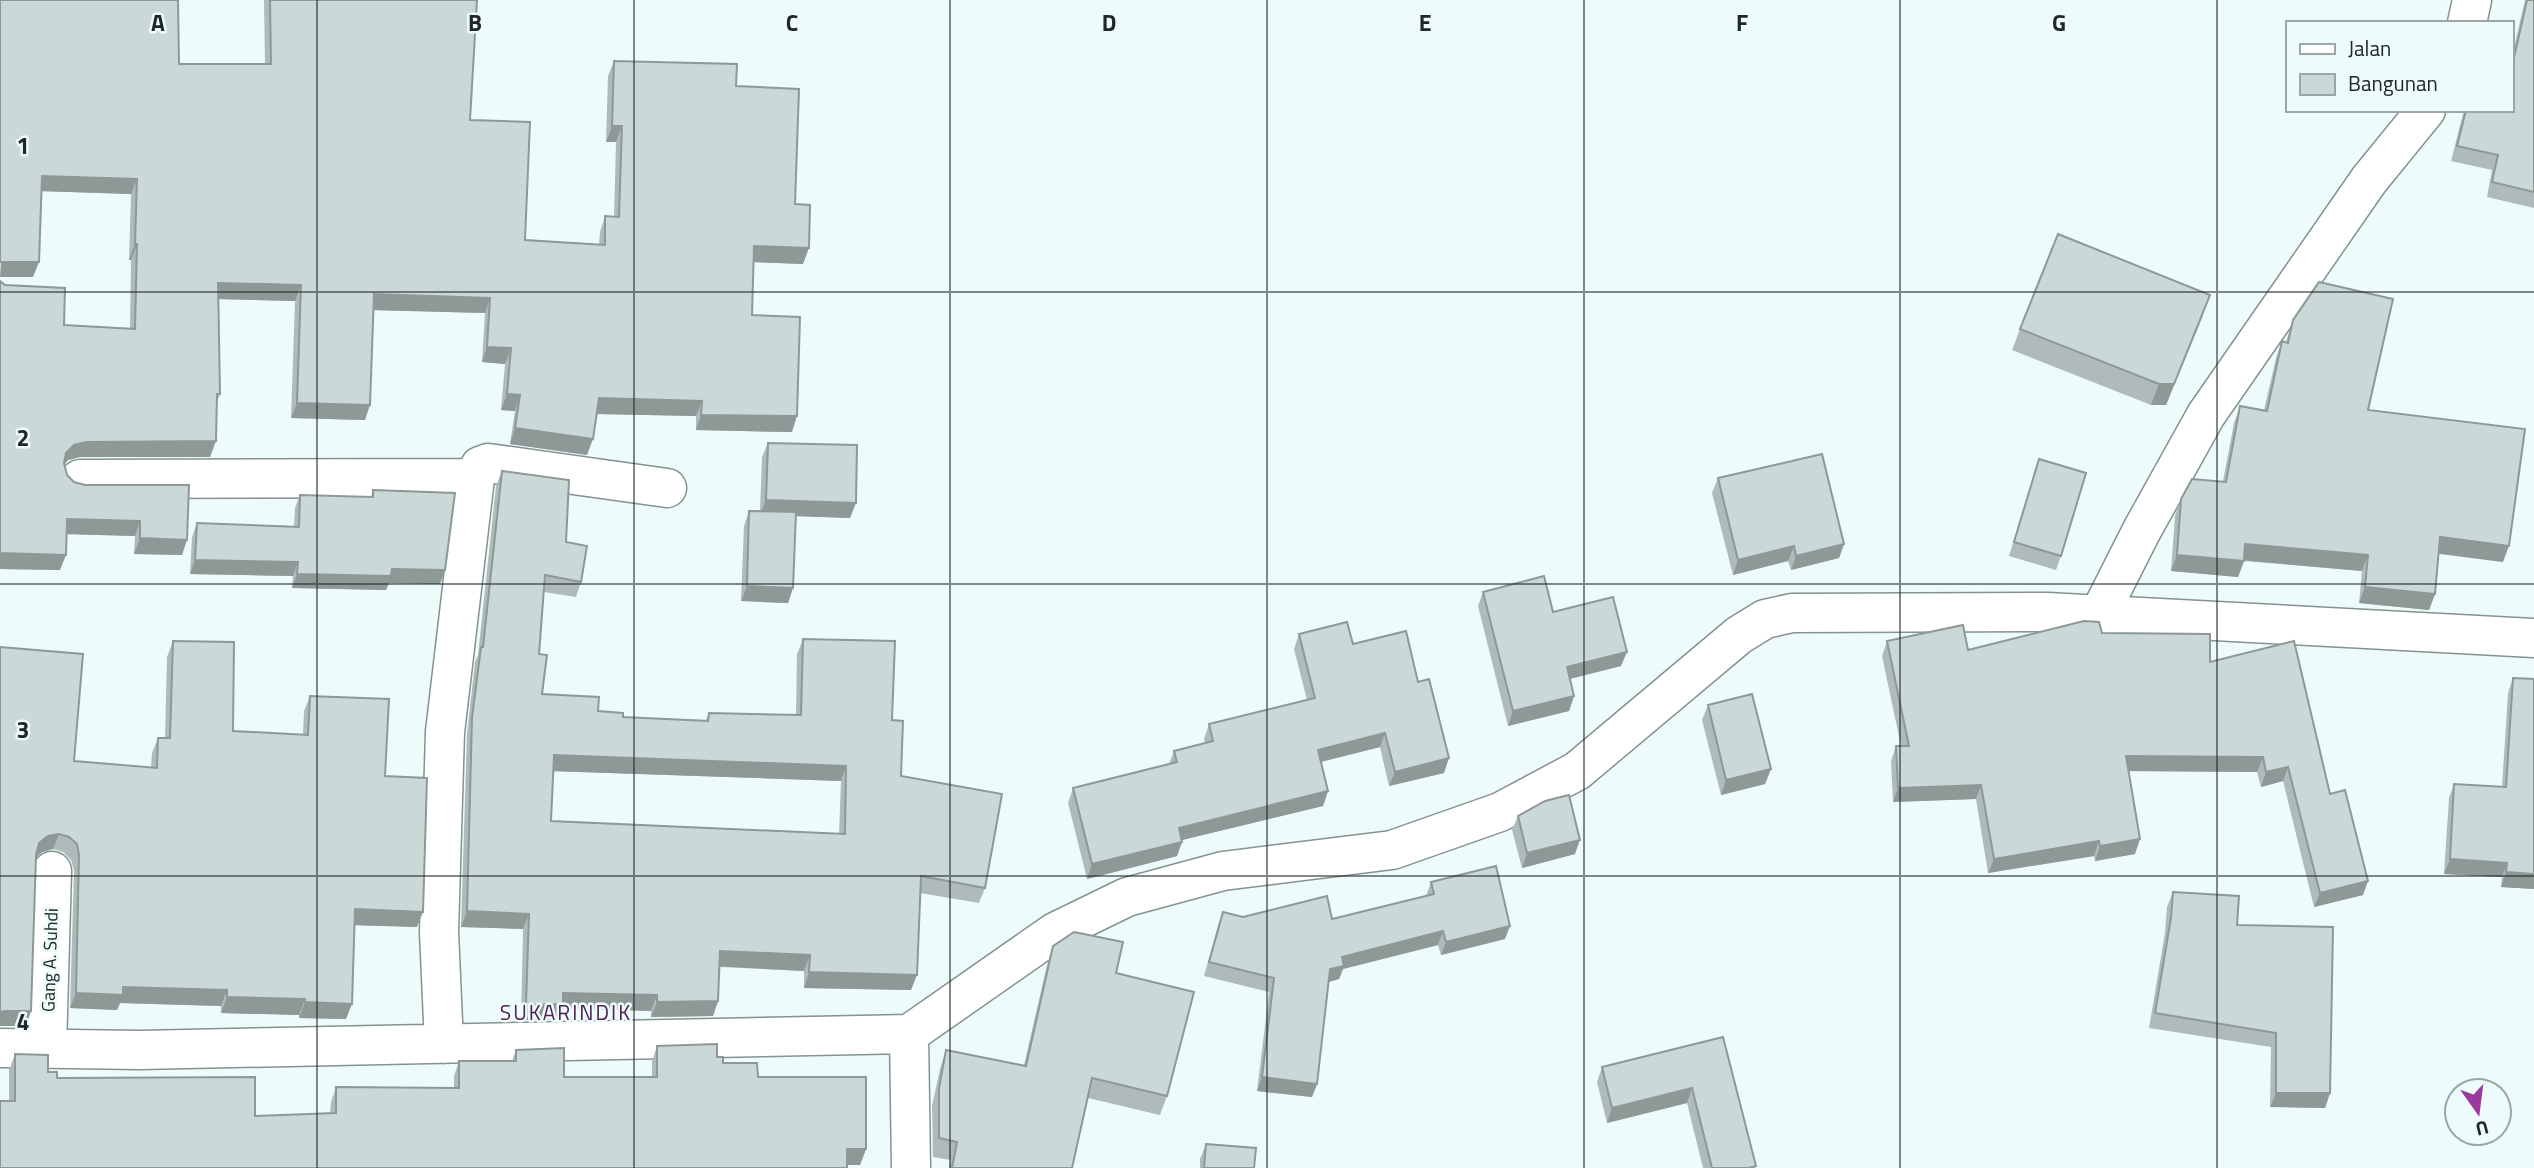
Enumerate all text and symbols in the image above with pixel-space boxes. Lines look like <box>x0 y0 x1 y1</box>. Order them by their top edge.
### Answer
text: A <box>151 5 165 40</box>
text: B <box>468 5 482 40</box>
text: C <box>786 5 798 40</box>
text: D <box>1102 5 1116 40</box>
text: E <box>1419 5 1431 40</box>
text: F <box>1736 5 1748 40</box>
text: G <box>2052 5 2066 40</box>
legend <box>2286 21 2513 112</box>
text: Jalan <box>2348 32 2391 64</box>
text: Bangunan <box>2348 67 2438 99</box>
text: 1 <box>17 128 29 163</box>
text: 2 <box>17 420 29 455</box>
text: 3 <box>17 712 29 747</box>
street label: Gang A. Suhdi <box>34 908 65 1012</box>
district label: SUKARINDIK <box>500 996 632 1028</box>
text: 4 <box>17 1004 29 1039</box>
north arrow <box>2443 1077 2513 1147</box>
text: U <box>2473 1113 2492 1145</box>

